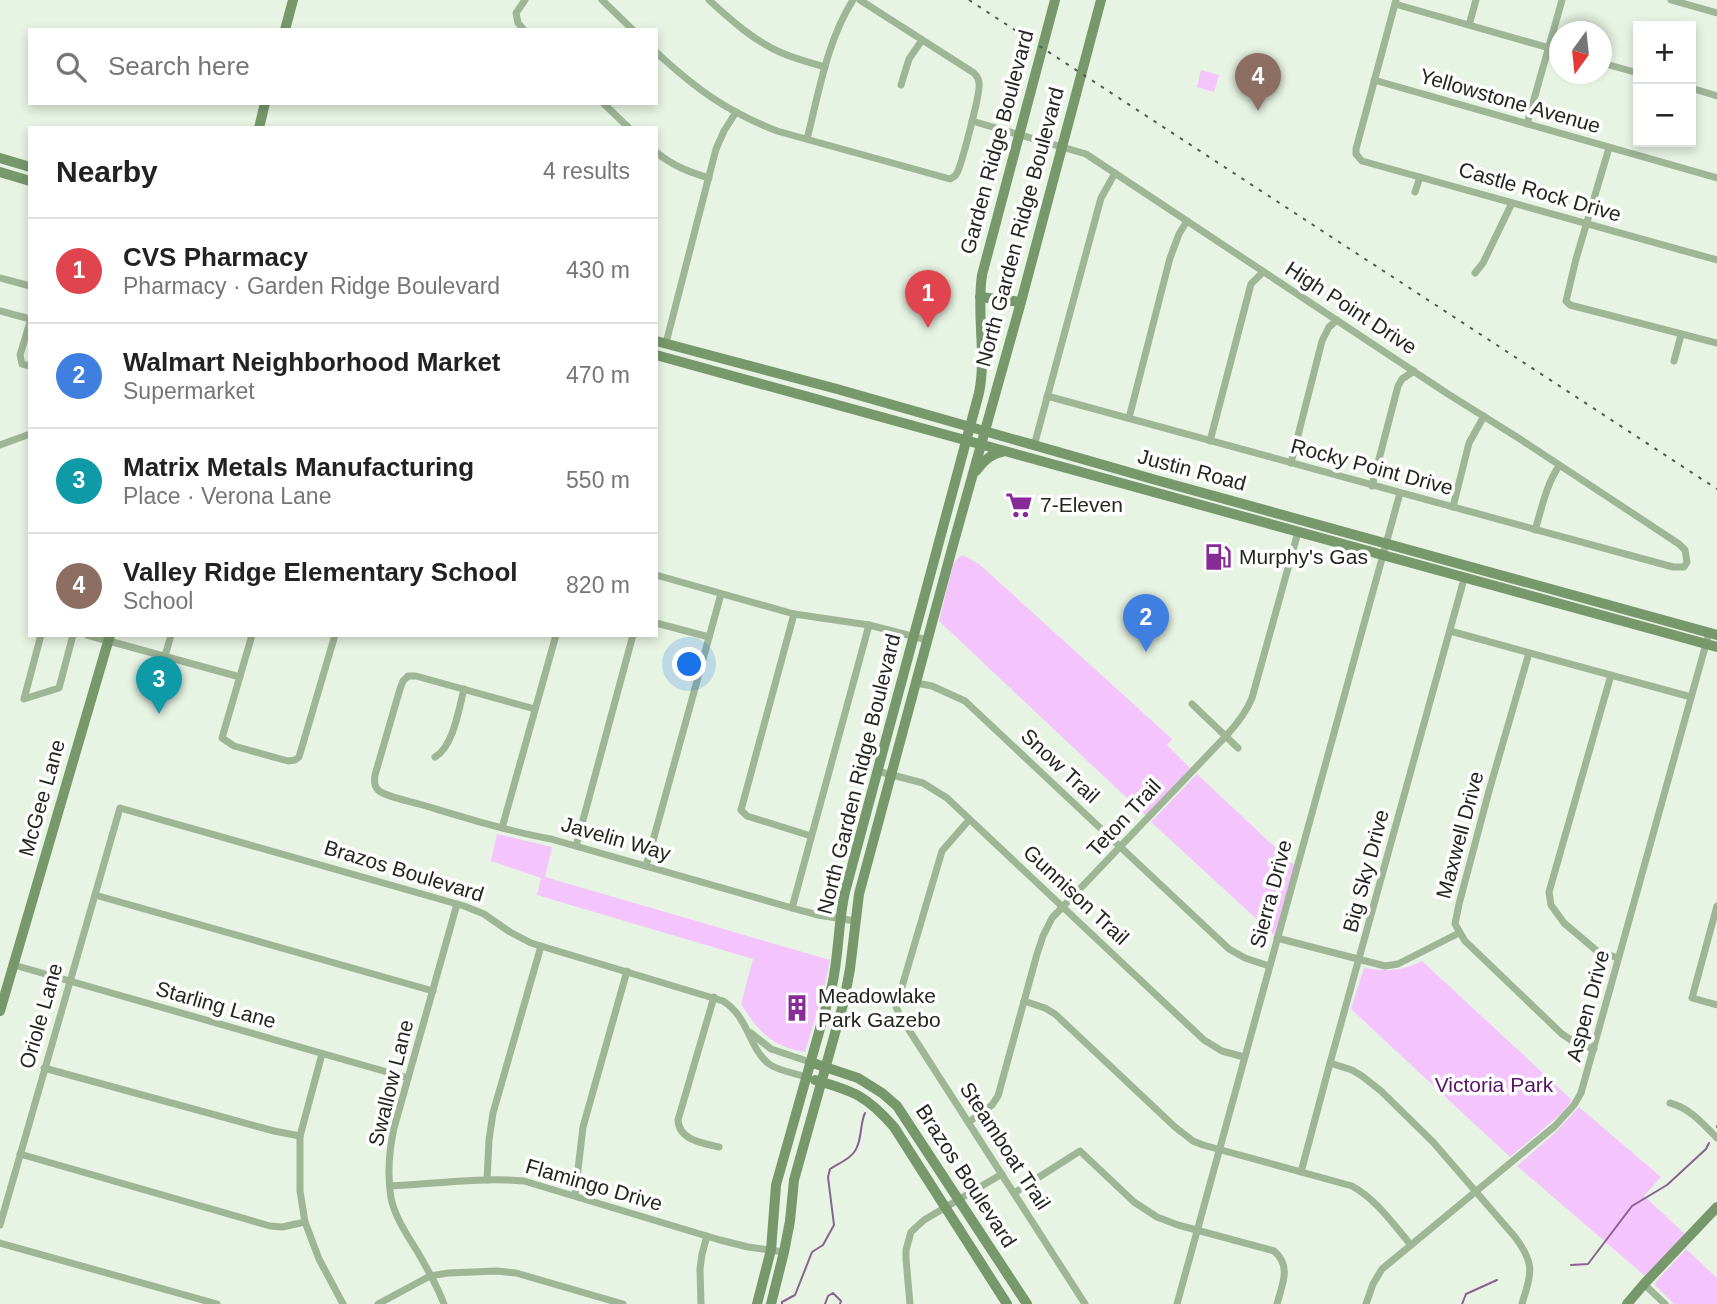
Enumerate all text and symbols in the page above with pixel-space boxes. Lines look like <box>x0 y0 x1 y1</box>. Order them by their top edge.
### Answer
north arrow <box>1549 21 1612 84</box>
map controls <box>1633 21 1696 147</box>
button: + <box>1633 21 1696 84</box>
street label: Garden Ridge Boulevard <box>955 27 1038 256</box>
search box <box>28 28 658 105</box>
icon: search <box>52 48 90 86</box>
text: Search here <box>108 51 250 81</box>
pin: 4 <box>1235 53 1281 111</box>
street label: Yellowstone Avenue <box>1417 64 1603 137</box>
button: − <box>1633 84 1696 147</box>
street label: North Garden Ridge Boulevard <box>971 85 1068 369</box>
text: Nearby <box>56 155 158 188</box>
street label: Castle Rock Drive <box>1456 157 1624 226</box>
text: 4 results <box>543 158 630 184</box>
text: CVS Pharmacy <box>123 242 308 272</box>
text: 1 <box>73 257 85 283</box>
text: 430 m <box>566 257 630 283</box>
street label: High Point Drive <box>1281 257 1421 359</box>
pin: 1 <box>905 270 951 328</box>
text: Pharmacy · Garden Ridge Boulevard <box>123 273 500 299</box>
text: Walmart Neighborhood Market <box>123 347 501 377</box>
text: 2 <box>73 362 85 388</box>
text: 470 m <box>566 362 630 388</box>
text: Supermarket <box>123 378 255 404</box>
street label: Rocky Point Drive <box>1289 434 1456 499</box>
street label: Justin Road <box>1136 444 1249 495</box>
text: Matrix Metals Manufacturing <box>123 452 474 482</box>
text: 3 <box>73 467 85 493</box>
text: 550 m <box>566 467 630 493</box>
text: Place · Verona Lane <box>123 483 331 509</box>
supermarket icon: 7-Eleven <box>1004 490 1034 520</box>
place label: 7-Eleven <box>1040 493 1123 516</box>
fuel station icon: Murphy's Gas <box>1203 542 1233 572</box>
place label: Murphy's Gas <box>1239 545 1368 568</box>
text: Valley Ridge Elementary School <box>123 557 517 587</box>
text: 4 <box>73 572 85 598</box>
text: 820 m <box>566 572 630 598</box>
text: School <box>123 588 193 614</box>
pin: 2 <box>1123 594 1169 652</box>
street label: North Garden Ridge Boulevard <box>812 631 905 917</box>
your location <box>672 647 706 681</box>
pin: 3 <box>136 656 182 714</box>
street label: Snow Trail <box>1017 724 1104 807</box>
street label: McGee Lane <box>14 737 69 859</box>
street label: Maxwell Drive <box>1431 769 1488 901</box>
street label: Teton Trail <box>1082 774 1165 861</box>
street label: Big Sky Drive <box>1338 807 1393 935</box>
street label: Javelin Way <box>559 812 674 865</box>
street label: Brazos Boulevard <box>322 835 487 906</box>
street label: Sierra Drive <box>1245 837 1296 950</box>
street label: Gunnison Trail <box>1019 840 1134 949</box>
street label: Aspen Drive <box>1562 948 1613 1064</box>
street label: Oriole Lane <box>15 961 67 1071</box>
street label: Starling Lane <box>153 976 279 1033</box>
place label: Meadowlake Park Gazebo <box>818 984 941 1031</box>
building icon: Meadowlake Park Gazebo <box>782 993 812 1023</box>
street label: Swallow Lane <box>364 1017 417 1149</box>
park label: Victoria Park <box>1435 1073 1554 1096</box>
street label: Steamboat Trail <box>956 1078 1055 1214</box>
street label: Brazos Boulevard <box>912 1100 1021 1252</box>
street label: Flamingo Drive <box>523 1154 665 1215</box>

